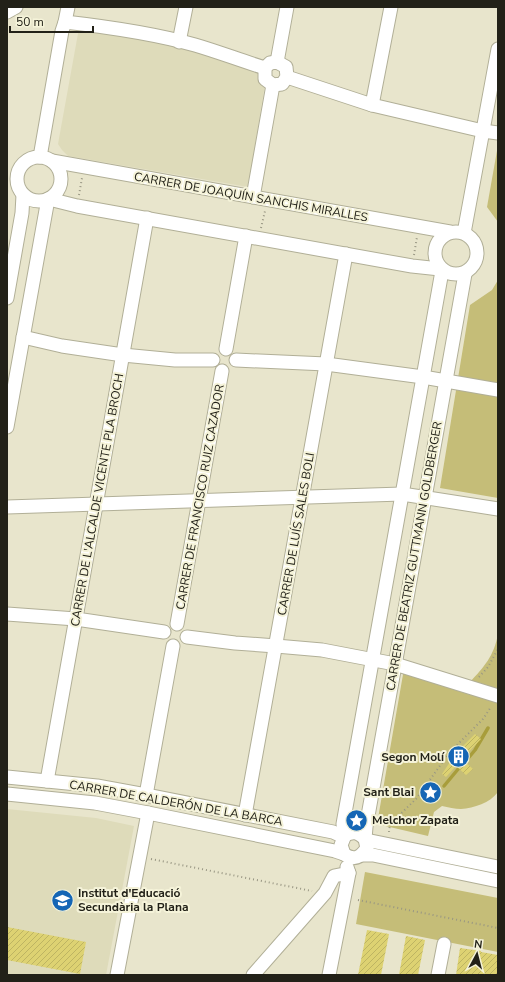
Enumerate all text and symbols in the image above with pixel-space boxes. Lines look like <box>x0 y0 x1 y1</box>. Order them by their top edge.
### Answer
scale bar <box>10 8 93 34</box>
text: 50 m <box>16 14 44 30</box>
street label: CARRER DE JOAQUÍN SANCHIS MIRALLES <box>133 169 369 225</box>
street label: CARRER DE L'ALCALDE VICENTE PLA BROCH <box>67 372 127 628</box>
street label: CARRER DE FRANCISCO RUIZ CAZADOR <box>172 383 228 611</box>
street label: CARRER DE BEATRIZ GUTTMANN GOLDBERGER <box>382 420 446 692</box>
street label: CARRER DE LUÍS SALES BOLI <box>274 451 318 617</box>
building icon: Segon Molí <box>446 744 472 770</box>
place label: Segon Molí <box>381 749 445 765</box>
street label: CARRER DE CALDERÓN DE LA BARCA <box>68 776 284 830</box>
place icon: Sant Blai <box>417 779 443 805</box>
place label: Sant Blai <box>363 784 414 800</box>
place icon: Melchor Zapata <box>344 807 370 833</box>
place label: Melchor Zapata <box>372 812 459 828</box>
place label: Institut d'Educació Secundària la Plana <box>78 885 188 915</box>
school or university icon: Institut d'Educació Secundària la Plana <box>50 887 76 913</box>
north arrow <box>457 934 497 974</box>
text: N <box>473 937 483 953</box>

